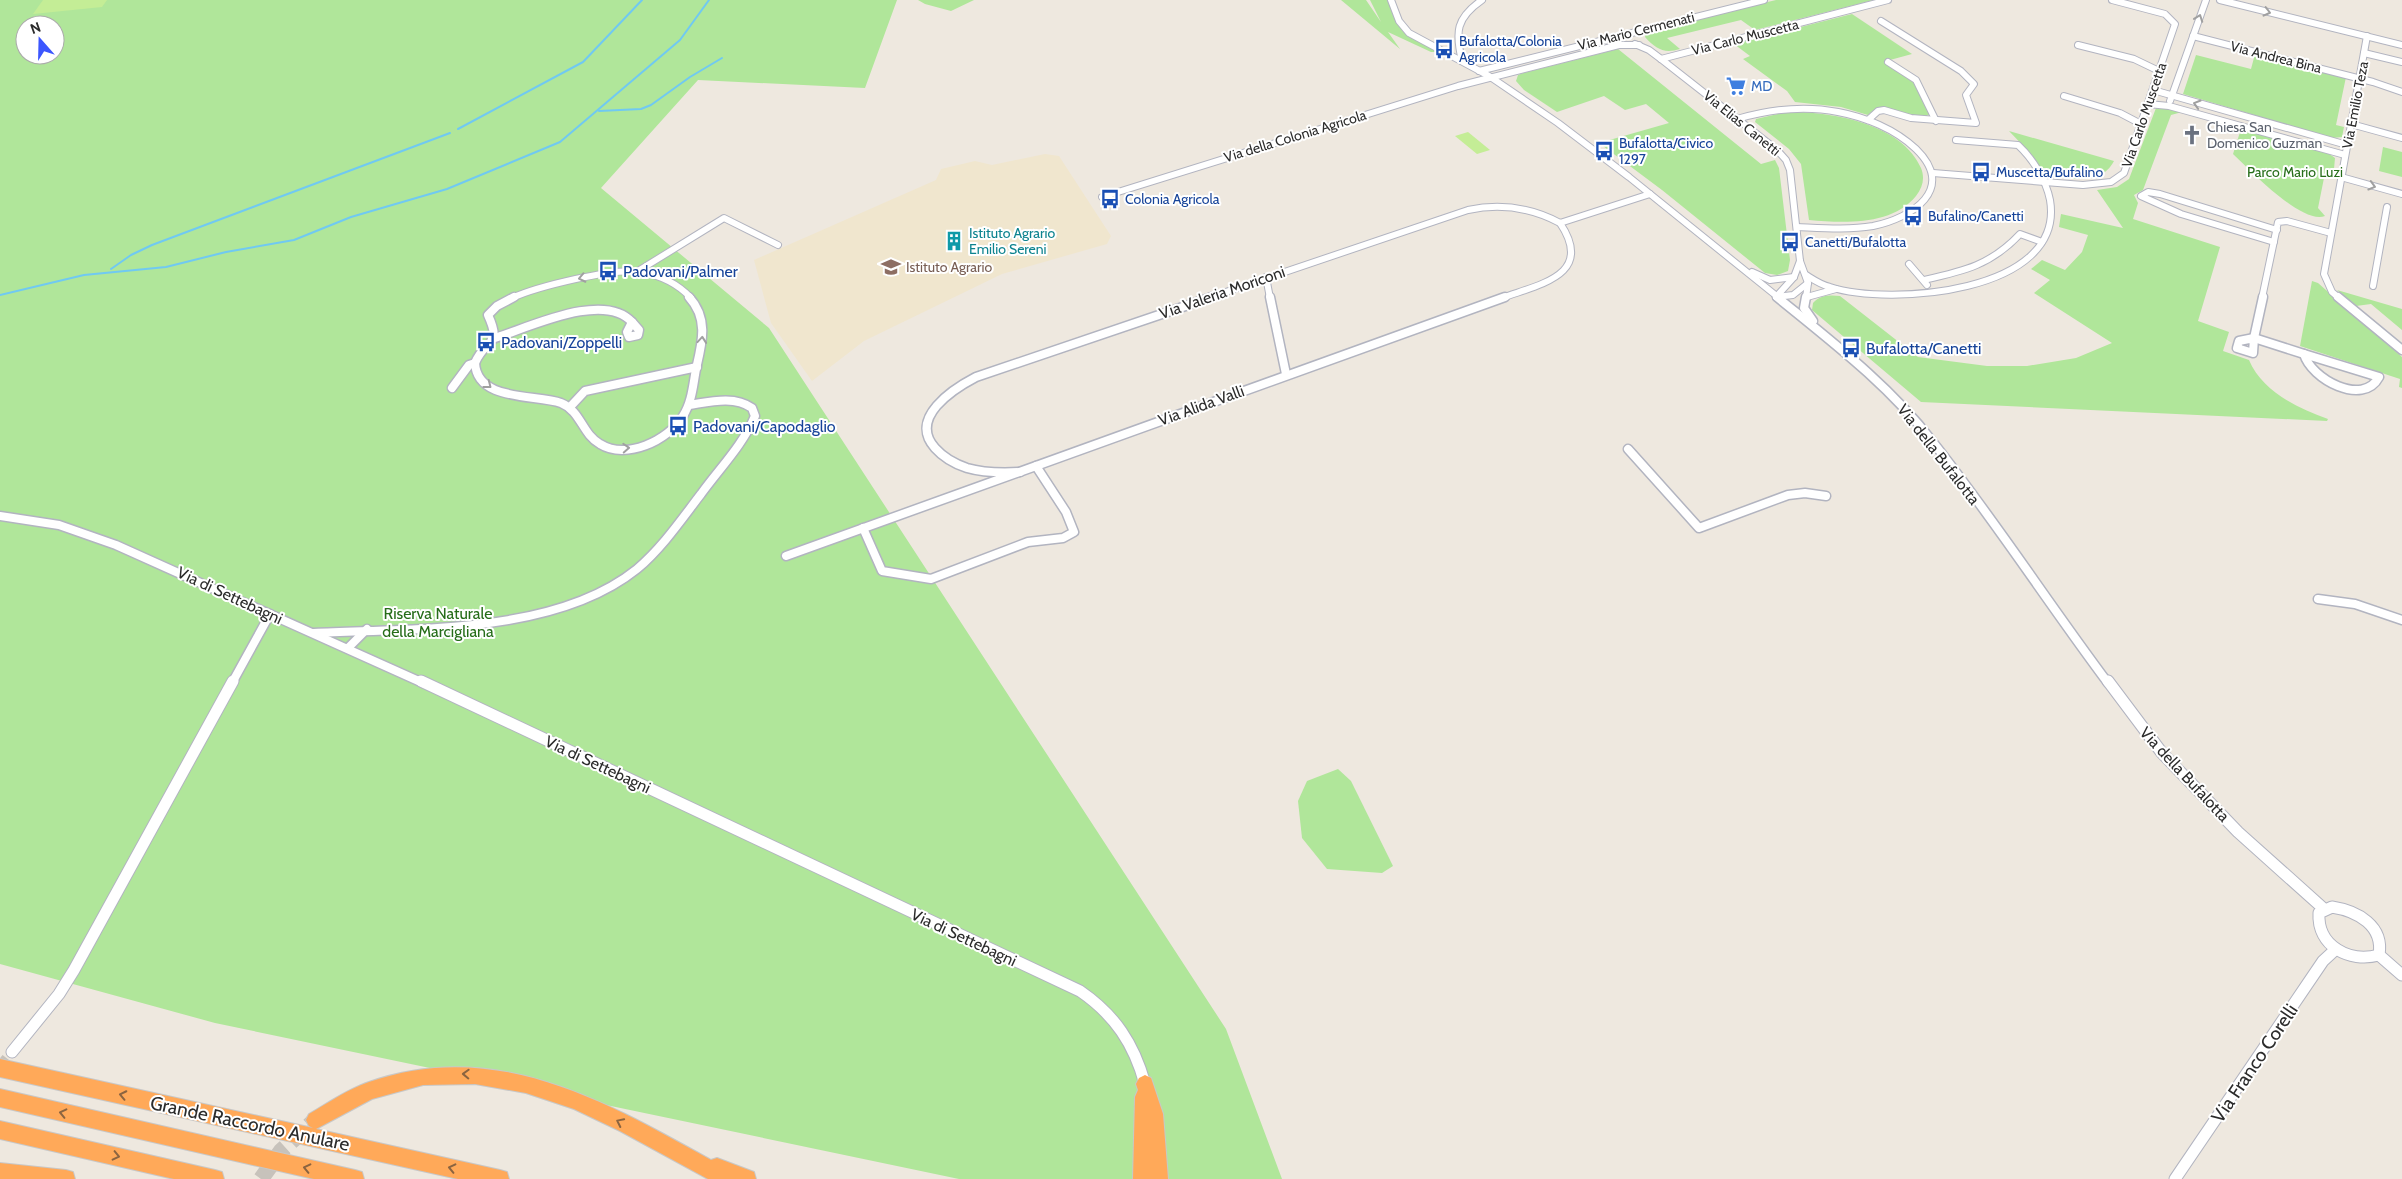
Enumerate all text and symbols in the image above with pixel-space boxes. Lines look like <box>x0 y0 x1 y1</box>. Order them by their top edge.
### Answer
one-way arrow <box>2262 6 2271 17</box>
street label: Via Mario Cermenati <box>1576 8 1696 54</box>
one-way arrow <box>2193 14 2203 23</box>
north arrow <box>15 15 65 65</box>
street label: Via Carlo Muscetta <box>1690 15 1801 59</box>
text: N <box>28 18 43 38</box>
place label: Bufalotta/Colonia Agricola <box>1459 32 1562 66</box>
street label: Via Andrea Bina <box>2229 37 2324 77</box>
bus stop icon: Bufalotta/Colonia Agricola <box>1433 38 1455 60</box>
street label: Via Emilio Teza <box>2338 59 2372 150</box>
street label: Via Carlo Muscetta <box>2118 60 2170 170</box>
supermarket icon: MD <box>1725 75 1747 97</box>
place label: MD <box>1751 77 1772 95</box>
street label: Via Elias Canetti <box>1700 86 1784 160</box>
one-way arrow <box>2193 99 2201 109</box>
street label: Via della Colonia Agricola <box>1222 106 1369 166</box>
place label: Chiesa San Domenico Guzman <box>2207 118 2322 152</box>
church icon: Chiesa San Domenico Guzman <box>2181 124 2203 146</box>
place label: Bufalotta/Civico 1297 <box>1619 134 1713 168</box>
bus stop icon: Bufalotta/Civico 1297 <box>1593 140 1615 162</box>
bus stop icon: Muscetta/Bufalino <box>1970 161 1992 183</box>
place label: Muscetta/Bufalino <box>1996 163 2103 181</box>
park label: Parco Mario Luzi <box>2247 163 2343 181</box>
one-way arrow <box>2367 180 2375 190</box>
bus stop icon: Colonia Agricola <box>1099 188 1121 210</box>
place label: Colonia Agricola <box>1125 190 1220 208</box>
bus stop icon: Bufalino/Canetti <box>1902 205 1924 227</box>
place label: Bufalino/Canetti <box>1928 207 2024 225</box>
place label: Istituto Agrario Emilio Sereni <box>969 224 1055 258</box>
building icon: Istituto Agrario Emilio Sereni <box>943 230 965 252</box>
bus stop icon: Canetti/Bufalotta <box>1779 231 1801 253</box>
place label: Canetti/Bufalotta <box>1805 233 1906 251</box>
school or university icon: Istituto Agrario <box>880 256 902 278</box>
place label: Istituto Agrario <box>906 258 992 276</box>
bus stop icon: Padovani/Palmer <box>597 260 619 282</box>
place label: Padovani/Palmer <box>623 262 739 281</box>
street label: Via Valeria Moriconi <box>1157 262 1288 323</box>
one-way arrow <box>578 272 587 282</box>
bus stop icon: Padovani/Zoppelli <box>475 331 497 353</box>
place label: Padovani/Zoppelli <box>501 333 622 352</box>
one-way arrow <box>696 336 707 344</box>
bus stop icon: Bufalotta/Canetti <box>1840 337 1862 359</box>
place label: Bufalotta/Canetti <box>1866 339 1981 358</box>
one-way arrow <box>482 379 491 387</box>
street label: Via Alida Valli <box>1156 381 1247 430</box>
street label: Via della Bufalotta <box>1893 400 1984 509</box>
bus stop icon: Padovani/Capodaglio <box>667 415 689 437</box>
place label: Padovani/Capodaglio <box>693 417 836 436</box>
one-way arrow <box>622 443 630 454</box>
street label: Via di Settebagni <box>174 563 286 628</box>
park label: Riserva Naturale della Marcigliana <box>382 604 494 641</box>
street label: Via della Bufalotta <box>2136 723 2234 826</box>
street label: Via di Settebagni <box>542 732 654 797</box>
street label: Via di Settebagni <box>908 905 1020 970</box>
street label: Via Franco Corelli <box>2206 1000 2303 1127</box>
one-way arrow <box>462 1069 470 1079</box>
one-way arrow <box>118 1090 127 1101</box>
street label: Grande Raccordo Anulare <box>148 1091 352 1156</box>
one-way arrow <box>59 1108 68 1119</box>
one-way arrow <box>616 1118 625 1129</box>
one-way arrow <box>111 1150 120 1161</box>
one-way arrow <box>303 1163 311 1174</box>
one-way arrow <box>448 1163 457 1174</box>

